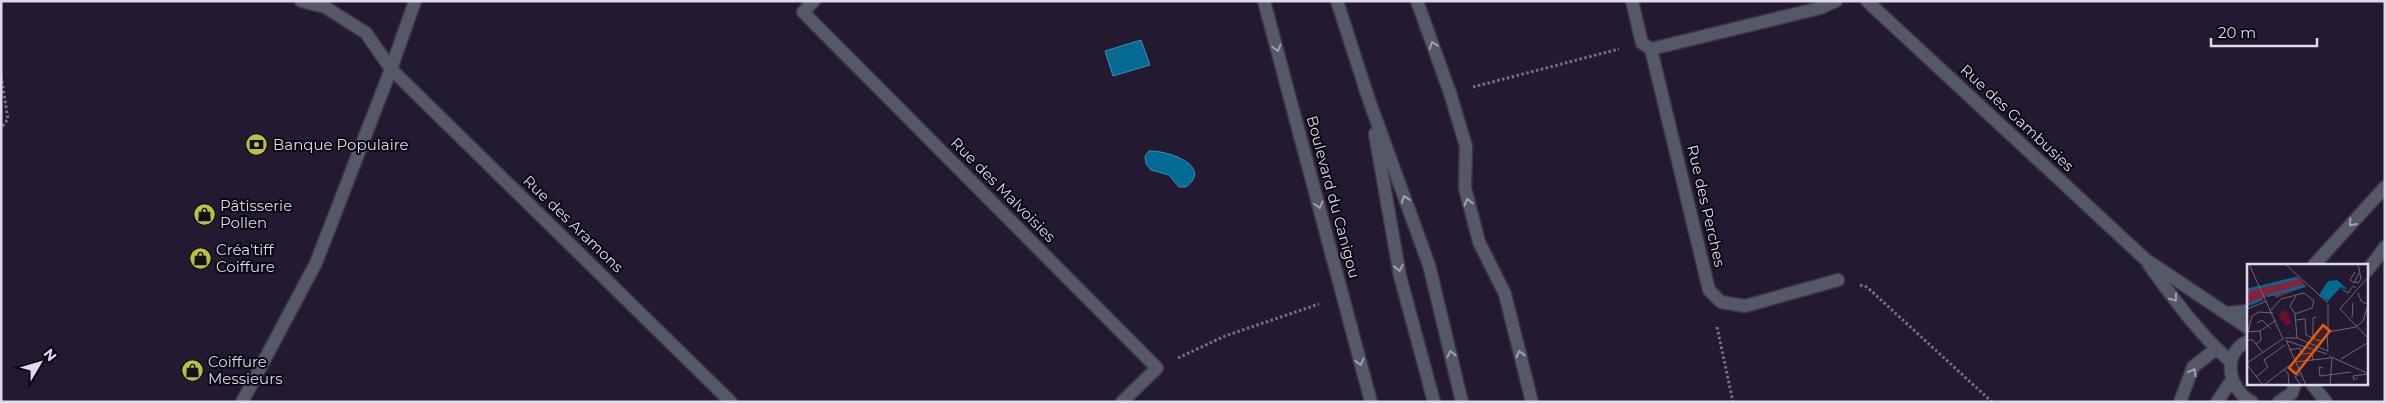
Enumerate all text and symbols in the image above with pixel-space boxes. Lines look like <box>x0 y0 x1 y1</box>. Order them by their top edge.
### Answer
scale bar <box>2211 15 2317 47</box>
text: 20 m <box>2218 23 2256 42</box>
one-way arrow <box>1429 41 1439 50</box>
one-way arrow <box>1271 44 1282 53</box>
street label: Rue des Gambusies <box>1956 60 2078 175</box>
street label: Boulevard du Canigou <box>1303 113 1364 280</box>
bank icon: Banque Populaire <box>245 133 269 157</box>
street label: Rue des Malvoisies <box>947 133 1060 246</box>
place label: Banque Populaire <box>273 135 409 154</box>
street label: Rue des Perches <box>1683 143 1730 269</box>
street label: Rue des Aramons <box>519 171 627 276</box>
one-way arrow <box>1401 195 1411 203</box>
place label: Pâtisserie Pollen <box>220 196 292 232</box>
one-way arrow <box>1463 197 1474 206</box>
one-way arrow <box>1313 201 1324 210</box>
shop icon: Pâtisserie Pollen <box>192 203 216 227</box>
one-way arrow <box>2349 217 2358 226</box>
place label: Créa'tiff Coiffure <box>216 240 275 276</box>
shop icon: Créa'tiff Coiffure <box>188 247 212 271</box>
one-way arrow <box>1393 264 1403 273</box>
inset map <box>2247 264 2368 386</box>
one-way arrow <box>2168 292 2176 301</box>
north arrow <box>15 338 65 388</box>
text: N <box>40 345 61 365</box>
one-way arrow <box>1446 350 1457 359</box>
one-way arrow <box>1515 350 1526 359</box>
place label: Coiffure Messieurs <box>208 352 283 388</box>
one-way arrow <box>1355 358 1365 366</box>
shop icon: Coiffure Messieurs <box>180 359 204 383</box>
one-way arrow <box>2187 368 2197 377</box>

